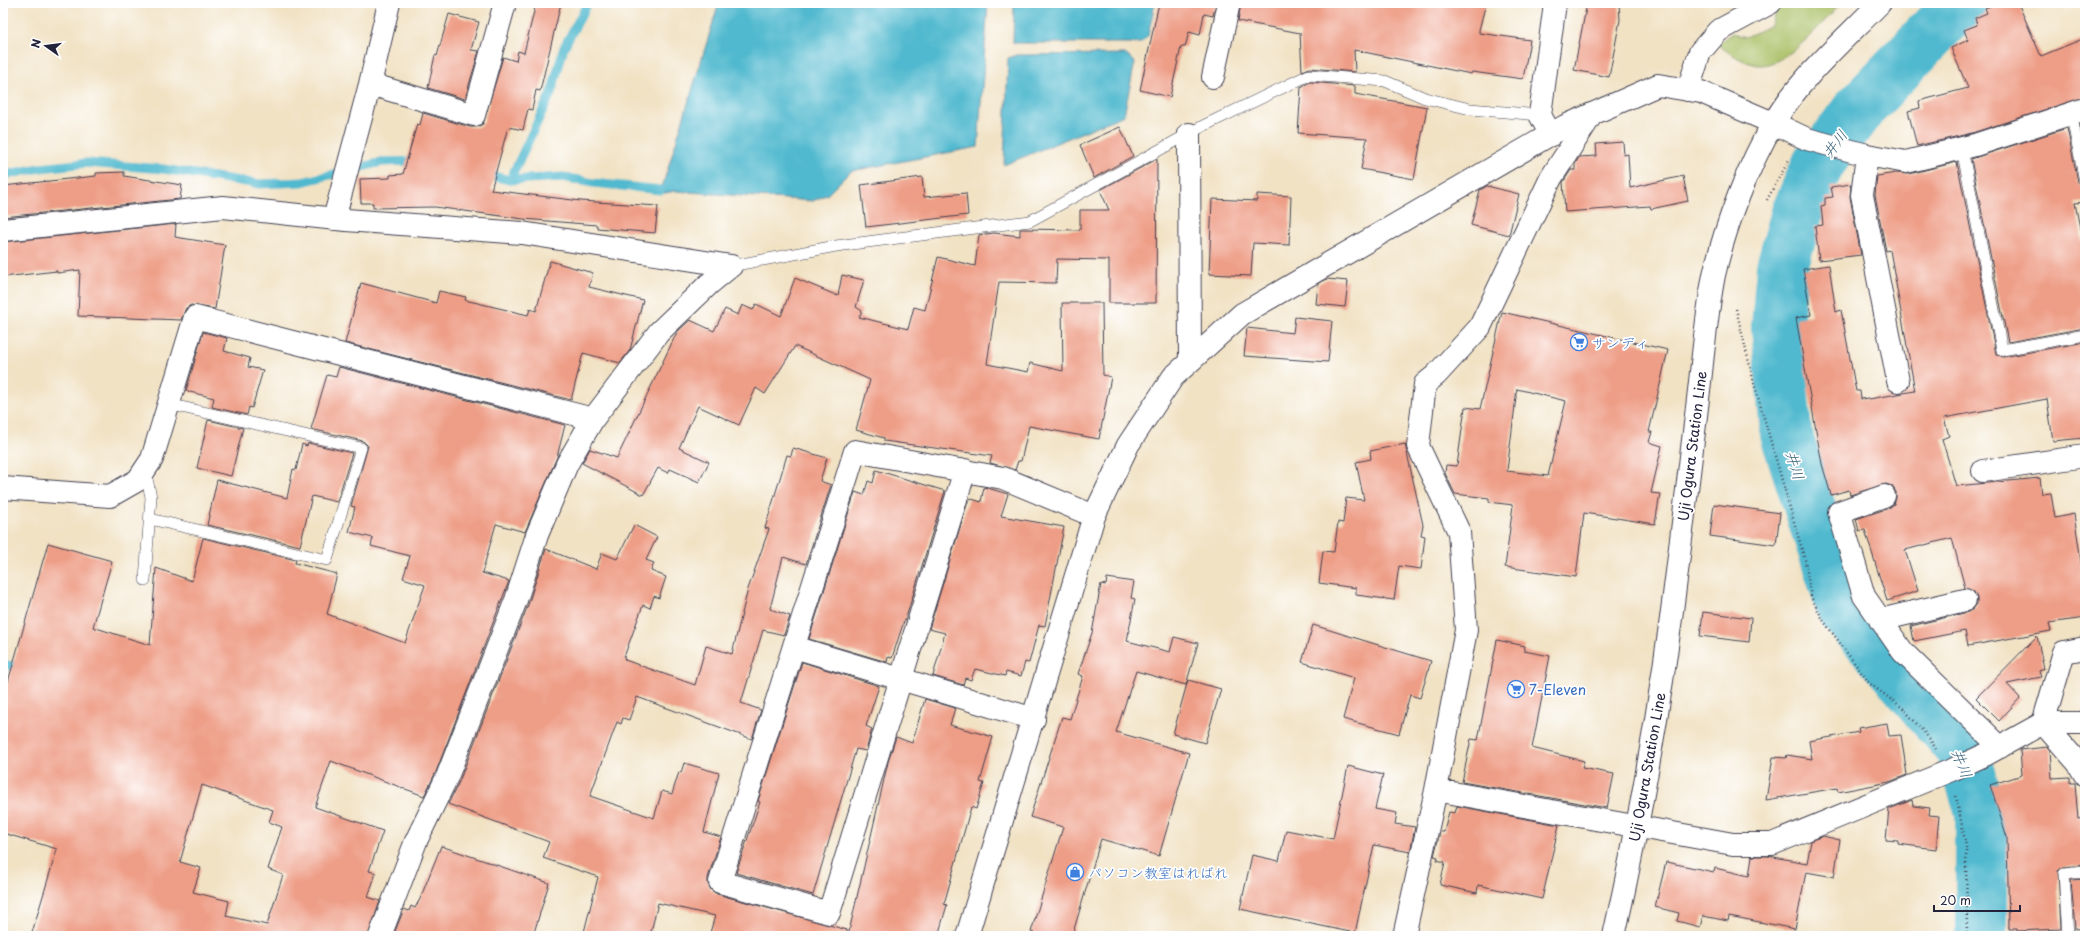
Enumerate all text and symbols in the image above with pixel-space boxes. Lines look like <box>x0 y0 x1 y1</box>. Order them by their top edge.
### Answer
north arrow <box>26 26 66 66</box>
text: N <box>27 37 45 50</box>
water label: 井川 <box>1816 124 1852 162</box>
supermarket icon: サンディ <box>1569 332 1589 352</box>
place label: サンディ <box>1592 332 1649 353</box>
street label: Uji Ogura Station Line <box>1672 370 1712 522</box>
water label: 井川 <box>1780 447 1812 483</box>
supermarket icon: 7-Eleven <box>1506 679 1526 699</box>
place label: 7-Eleven <box>1529 679 1586 700</box>
street label: Uji Ogura Station Line <box>1624 691 1670 843</box>
water label: 井川 <box>1947 745 1979 781</box>
shop icon: パソコン教室はればれ <box>1065 862 1085 882</box>
place label: パソコン教室はればれ <box>1088 862 1228 883</box>
scale bar <box>1934 887 2020 913</box>
text: 20 m <box>1940 891 1971 909</box>

